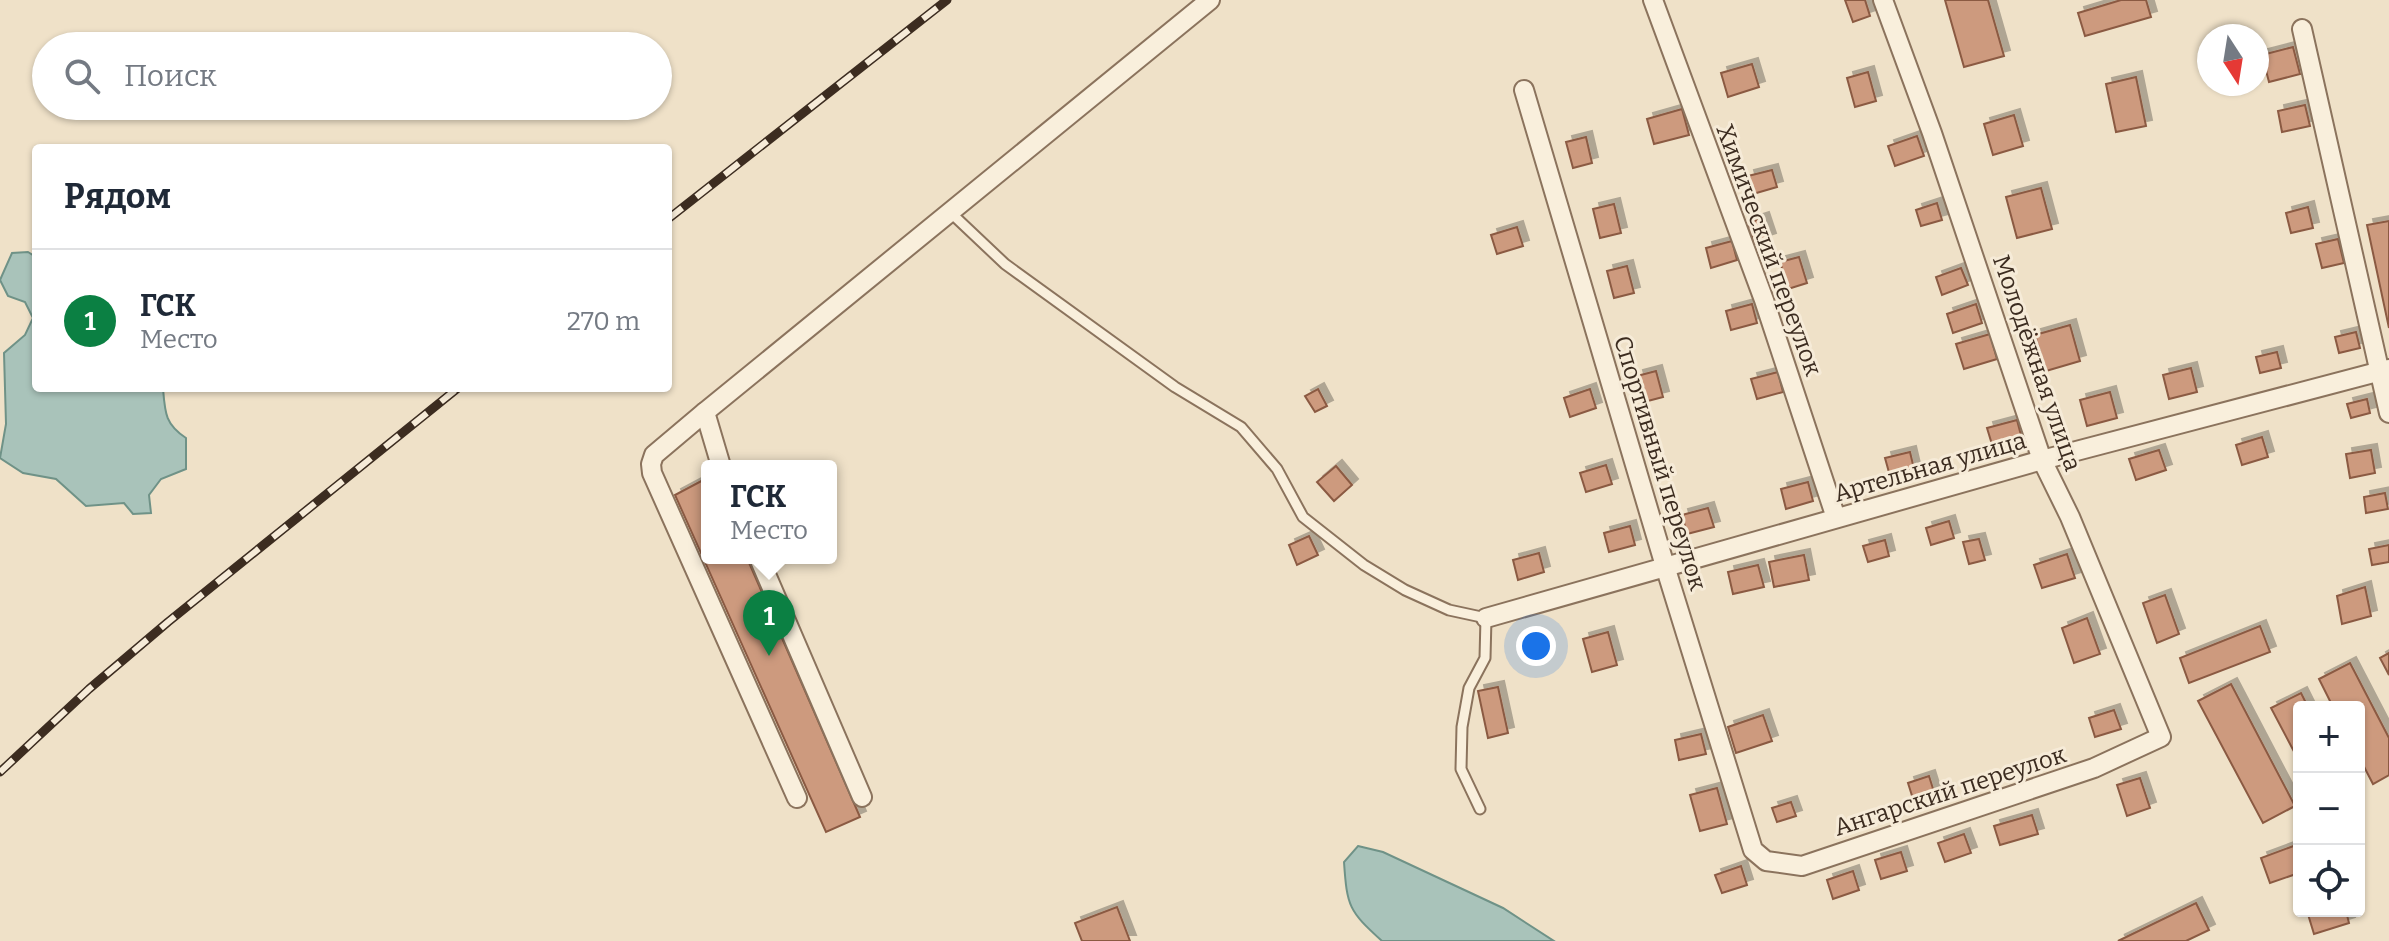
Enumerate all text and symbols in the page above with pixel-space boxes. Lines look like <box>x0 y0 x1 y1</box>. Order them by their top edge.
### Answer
north arrow <box>2197 24 2269 96</box>
search box <box>32 32 672 120</box>
icon: search <box>60 54 104 98</box>
text: Поиск <box>124 58 217 94</box>
street label: Химический переулок <box>1710 120 1828 380</box>
text: Рядом <box>64 176 171 217</box>
street label: Молодёжная улица <box>1987 251 2087 475</box>
text: ГСК <box>140 288 196 324</box>
text: 1 <box>84 306 96 337</box>
text: 270 m <box>567 306 640 337</box>
text: Место <box>140 324 218 355</box>
street label: Спортивный переулок <box>1608 332 1712 594</box>
street label: Артельная улица <box>1831 426 2029 508</box>
popup <box>701 460 837 564</box>
text: ГСК <box>730 479 786 515</box>
text: Место <box>730 515 808 546</box>
pin: 1 <box>743 590 795 656</box>
your location <box>1516 626 1556 666</box>
map controls <box>2293 701 2365 917</box>
button: + <box>2293 701 2365 773</box>
street label: Ангарский переулок <box>1830 740 2070 842</box>
button: − <box>2293 773 2365 845</box>
button: locate <box>2293 845 2365 917</box>

